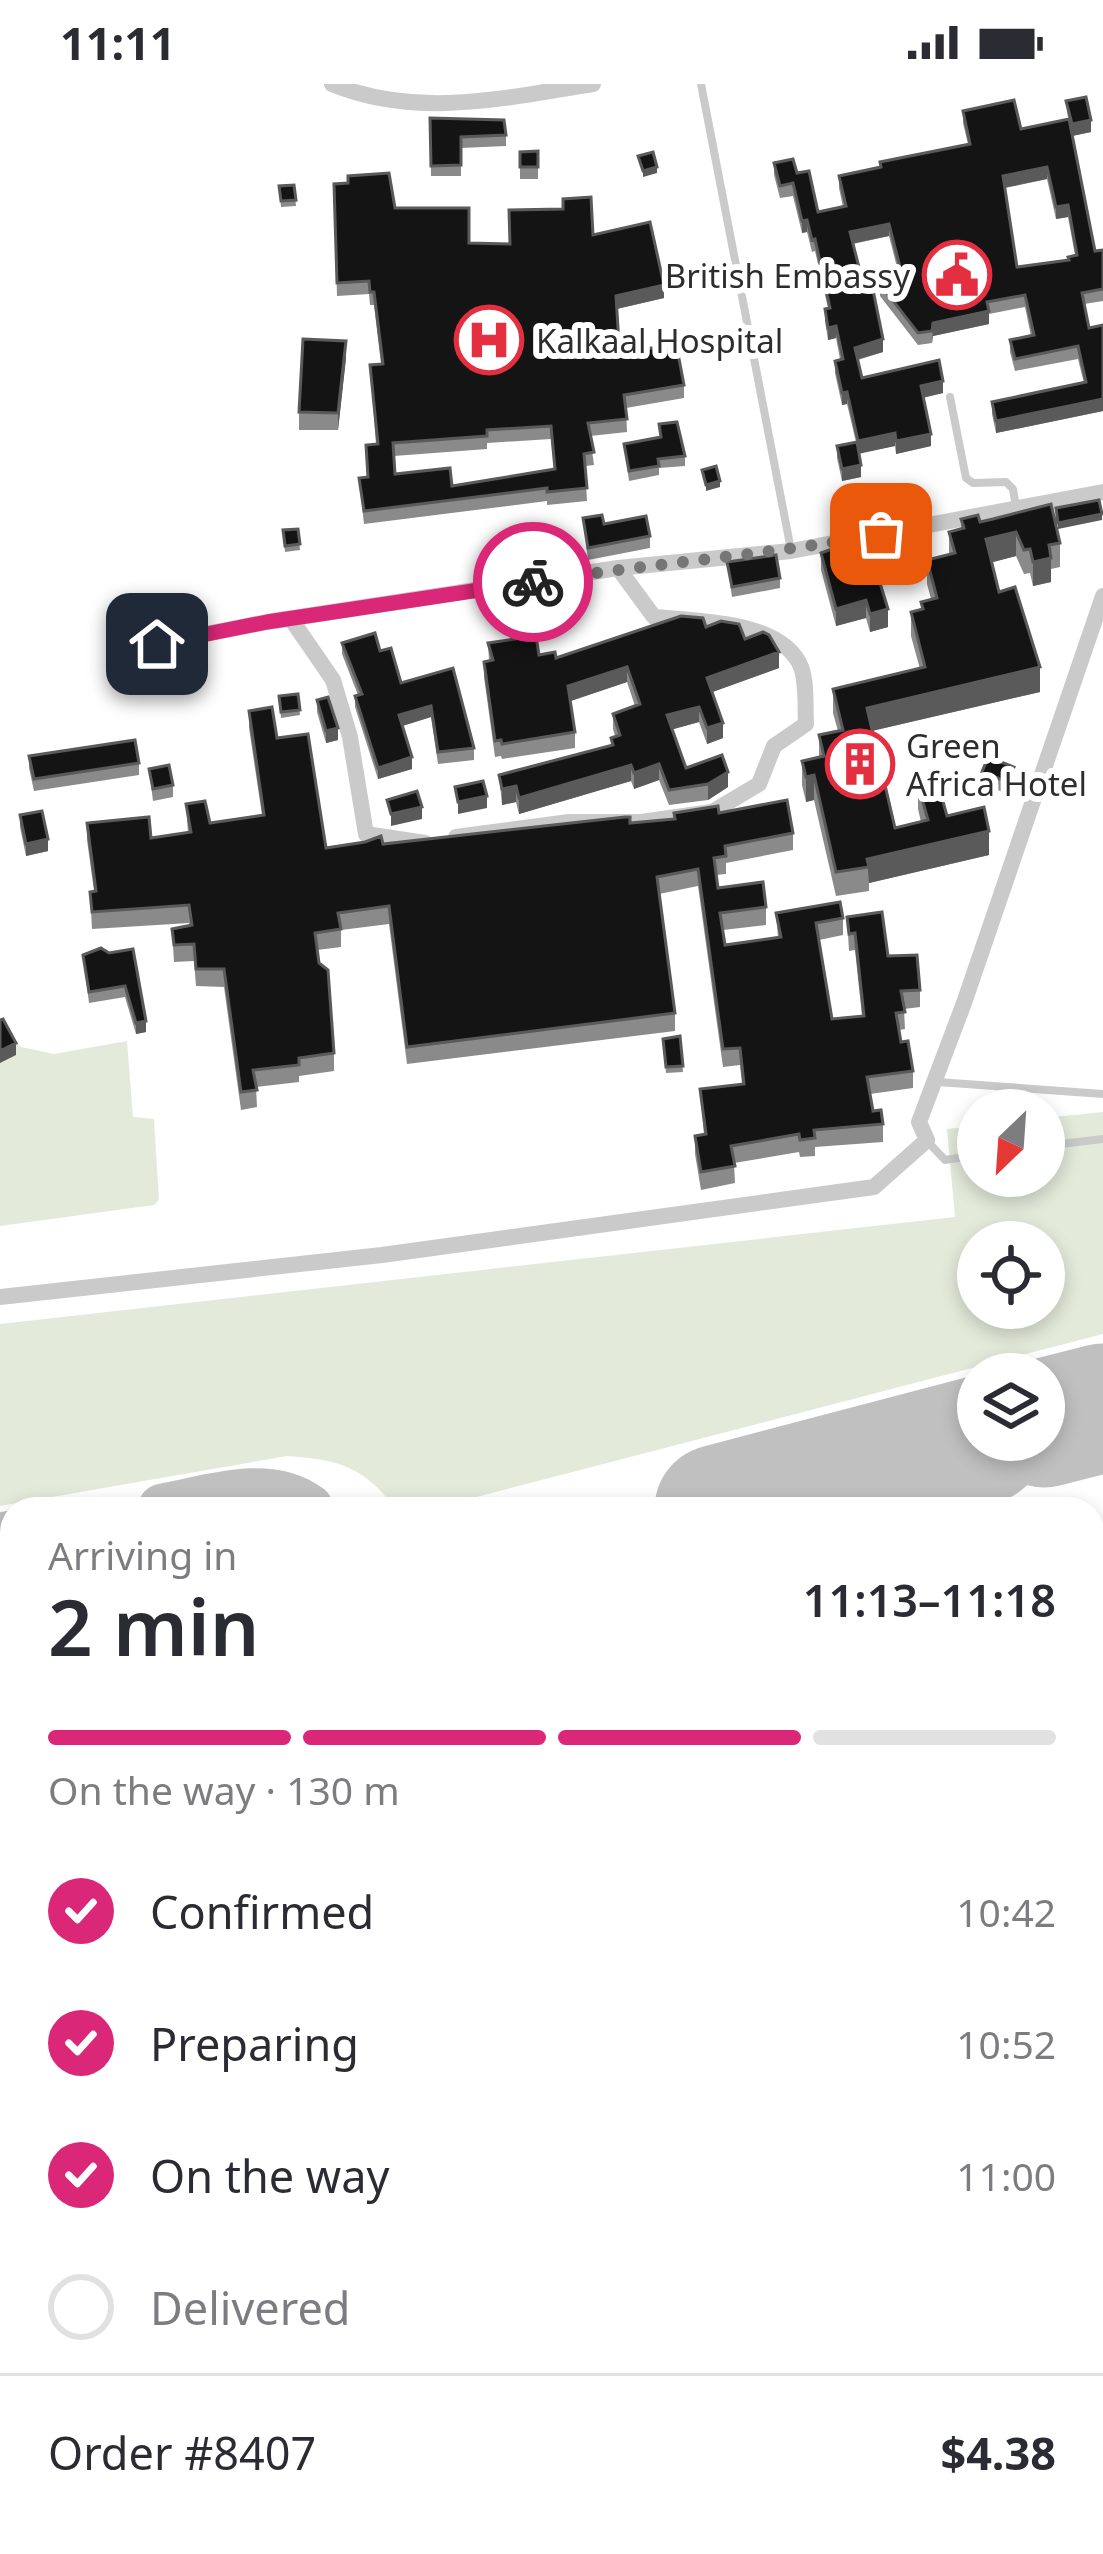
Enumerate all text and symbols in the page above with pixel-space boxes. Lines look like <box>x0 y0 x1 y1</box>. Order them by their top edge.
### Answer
text: 11:11 <box>60 12 176 73</box>
public building icon: British Embassy <box>922 240 992 310</box>
place label: British Embassy <box>665 253 910 298</box>
hospital icon: Kalkaal Hospital <box>454 305 524 375</box>
place label: Kalkaal Hospital <box>536 318 783 363</box>
pin <box>830 483 932 585</box>
icon: bag <box>848 501 914 567</box>
courier <box>473 522 593 642</box>
icon: bike <box>500 549 566 615</box>
pin <box>106 593 208 695</box>
icon: home <box>124 611 190 677</box>
place label: Green Africa Hotel <box>906 723 1087 806</box>
building icon: Green Africa Hotel <box>825 729 895 799</box>
north arrow <box>957 1089 1065 1197</box>
map controls <box>957 1089 1065 1461</box>
button: locate <box>957 1221 1065 1329</box>
button: layers <box>957 1353 1065 1461</box>
text: Arriving in <box>48 1528 237 1581</box>
text: 11:13–11:18 <box>803 1569 1056 1630</box>
text: 2 min <box>48 1573 260 1679</box>
text: On the way · 130 m <box>48 1763 400 1816</box>
icon: check <box>48 1878 114 1944</box>
text: Confirmed <box>150 1881 374 1942</box>
text: 10:42 <box>956 1885 1056 1938</box>
icon: check <box>48 2010 114 2076</box>
text: Preparing <box>150 2013 359 2074</box>
text: 10:52 <box>956 2017 1056 2070</box>
icon: check <box>48 2142 114 2208</box>
text: On the way <box>150 2145 389 2206</box>
text: 11:00 <box>956 2149 1056 2202</box>
text: Delivered <box>150 2277 350 2338</box>
text: Order #8407 <box>48 2422 316 2483</box>
text: $4.38 <box>940 2422 1056 2483</box>

